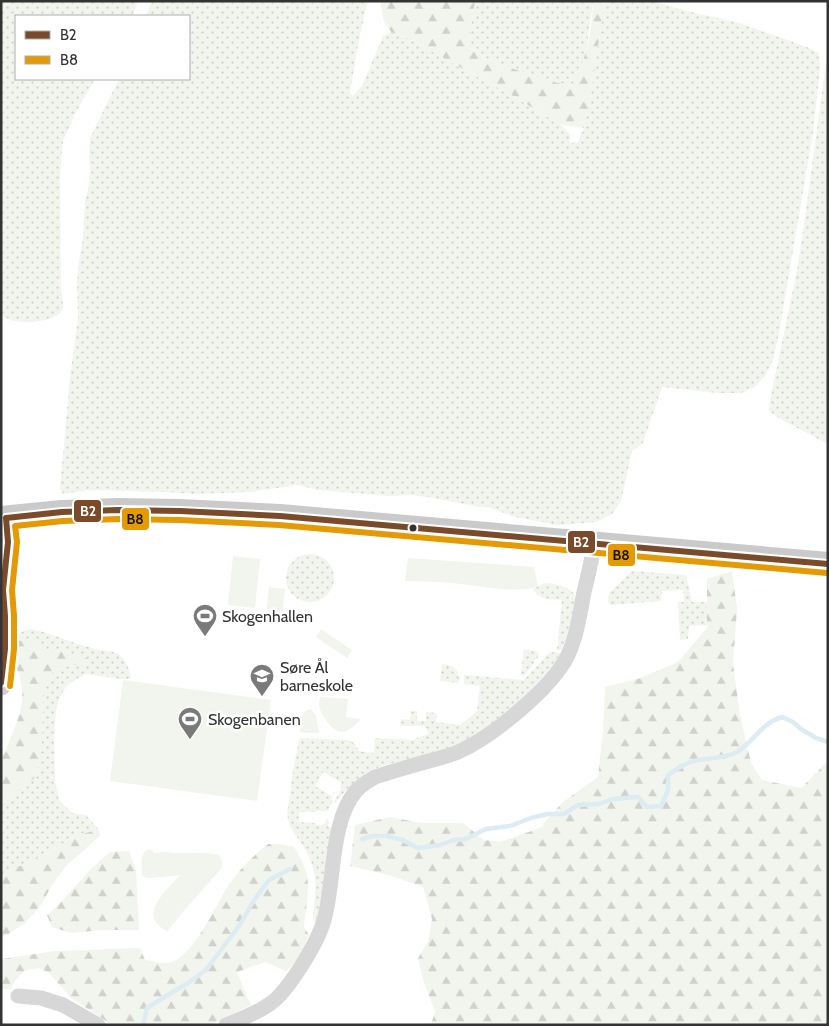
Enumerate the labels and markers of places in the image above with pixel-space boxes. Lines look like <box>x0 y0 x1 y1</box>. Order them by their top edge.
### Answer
unlabelled marker <box>408 523 418 533</box>
sports icon: Skogenhallen <box>192 603 218 637</box>
place label: Skogenhallen <box>222 607 313 626</box>
place label: Søre Ål barneskole <box>280 658 353 695</box>
school or university icon: Søre Ål barneskole <box>249 663 275 697</box>
sports icon: Skogenbanen <box>177 706 203 740</box>
place label: Skogenbanen <box>208 710 301 729</box>

